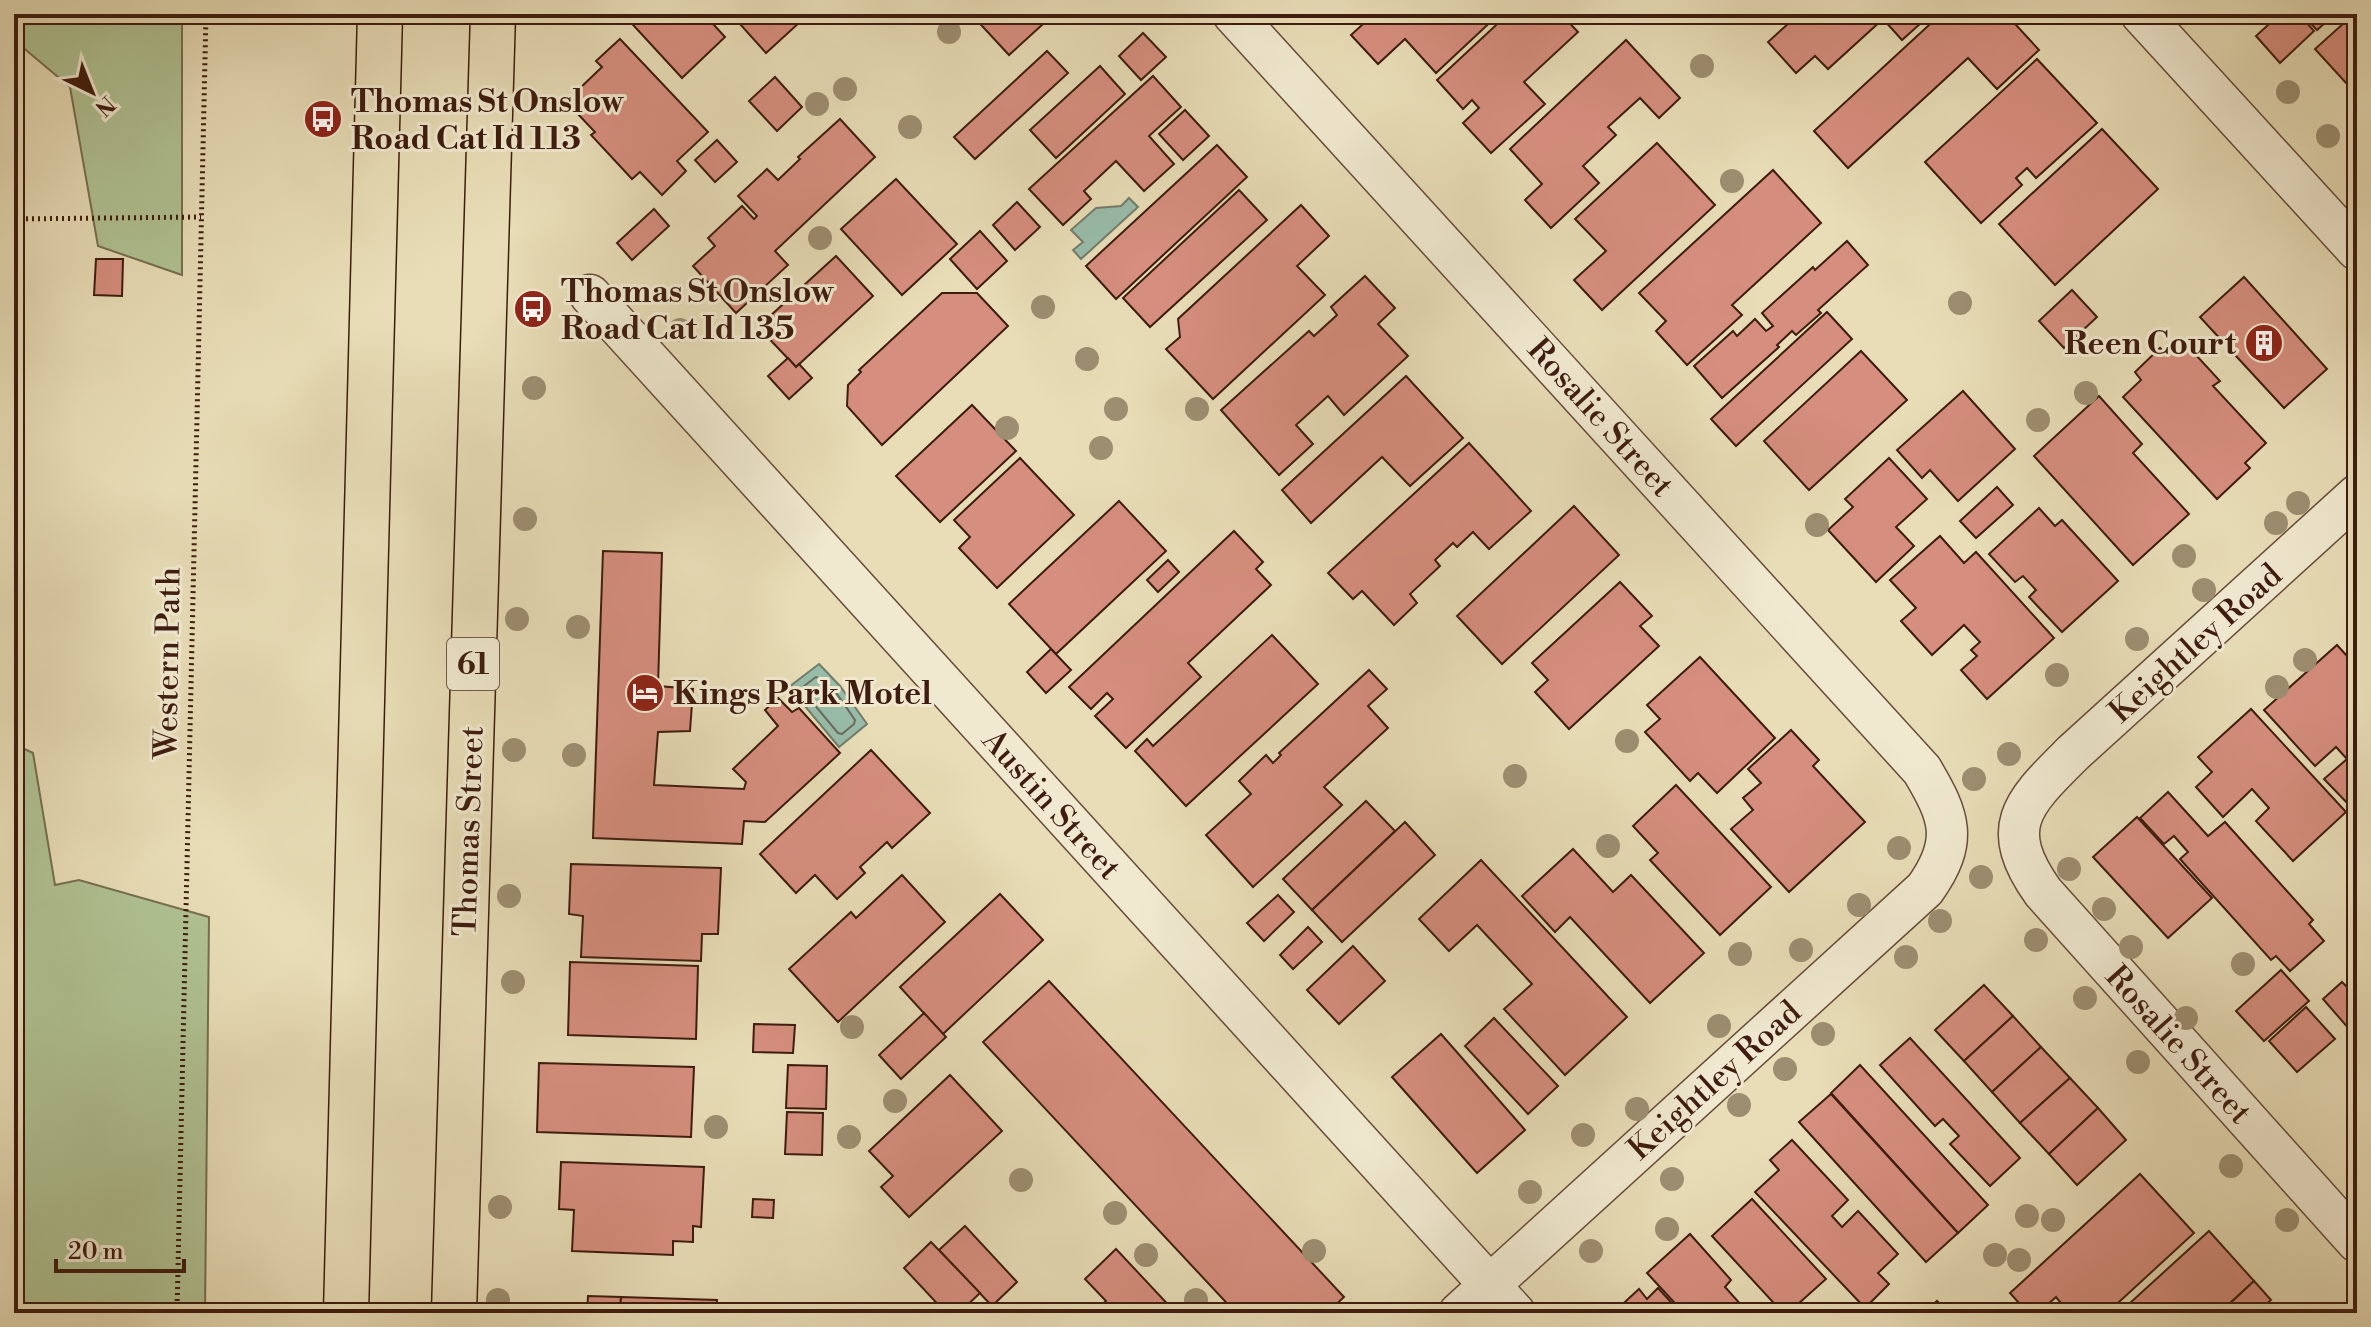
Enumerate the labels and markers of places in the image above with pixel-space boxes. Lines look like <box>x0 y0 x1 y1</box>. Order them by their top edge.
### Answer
place label: Thomas St Onslow Road Cat Id 113 <box>351 82 624 159</box>
bus stop icon: Thomas St Onslow Road Cat Id 113 <box>302 98 344 140</box>
place label: Thomas St Onslow Road Cat Id 135 <box>561 272 834 349</box>
bus stop icon: Thomas St Onslow Road Cat Id 135 <box>512 288 554 330</box>
building icon: Reen Court <box>2243 322 2285 364</box>
place label: Reen Court <box>2064 324 2237 364</box>
hotel icon: Kings Park Motel <box>624 672 666 714</box>
place label: Kings Park Motel <box>673 674 932 714</box>

